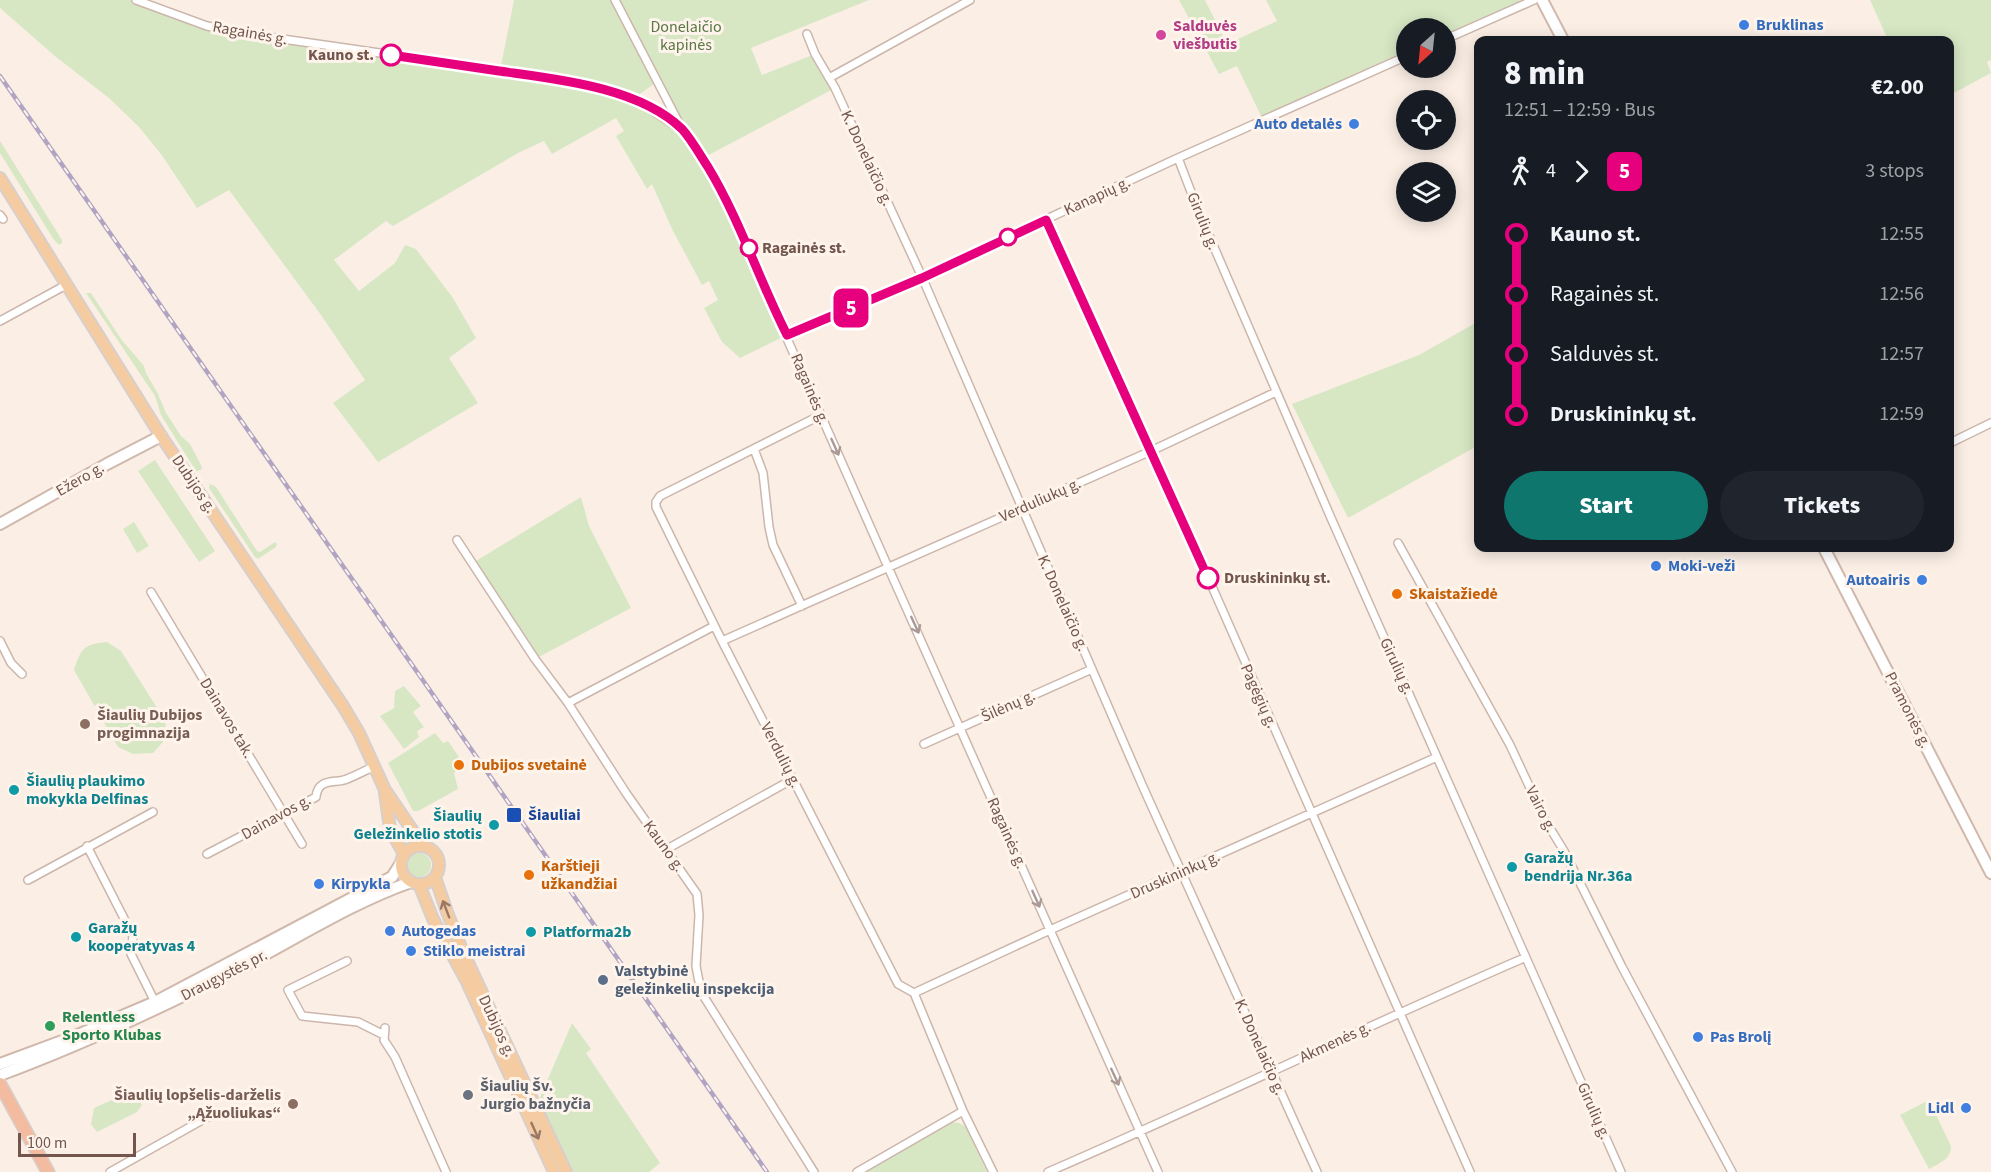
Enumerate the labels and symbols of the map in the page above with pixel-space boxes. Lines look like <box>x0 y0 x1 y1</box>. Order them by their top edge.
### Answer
place label: Bruklinas <box>1756 14 1824 36</box>
place label: Salduvės viešbutis <box>1173 15 1237 55</box>
street label: Ragainės g. <box>211 16 289 50</box>
park label: Donelaičio kapinės <box>650 16 722 56</box>
north arrow <box>1396 18 1456 78</box>
marker: Bruklinas <box>1737 18 1751 32</box>
marker: Salduvės viešbutis <box>1154 28 1168 42</box>
place label: Kauno st. <box>308 44 374 66</box>
marker: Kauno st. <box>380 44 402 66</box>
street label: K. Donelaičio g. <box>835 107 899 209</box>
place label: Auto detalės <box>1253 113 1342 135</box>
marker: Auto detalės <box>1347 117 1361 131</box>
street label: Kanapių g. <box>1060 171 1134 221</box>
street label: Girulių g. <box>1182 189 1224 253</box>
unlabelled marker <box>999 228 1017 246</box>
place label: Ragainės st. <box>762 237 846 259</box>
marker: Ragainės st. <box>740 239 758 257</box>
line badge: 5 <box>832 288 870 328</box>
street label: Ragainės g. <box>785 350 835 428</box>
one-way arrow <box>830 437 841 455</box>
street label: Dubijos g. <box>166 451 222 517</box>
street label: Ežero g. <box>52 456 108 502</box>
street label: Verduliukų g. <box>996 472 1084 528</box>
street label: K. Donelaičio g. <box>1032 552 1094 654</box>
place label: Moki-veži <box>1668 555 1736 577</box>
marker: Moki-veži <box>1649 559 1663 573</box>
marker: Druskininkų st. <box>1197 567 1219 589</box>
place label: Druskininkų st. <box>1224 567 1331 589</box>
place label: Autoairis <box>1846 569 1910 591</box>
marker: Autoairis <box>1915 573 1929 587</box>
place label: Skaistažiedė <box>1409 583 1498 605</box>
marker: Skaistažiedė <box>1390 587 1404 601</box>
one-way arrow <box>909 615 921 633</box>
street label: Girulių g. <box>1374 634 1420 698</box>
street label: Pagėgių g. <box>1235 660 1283 732</box>
street label: Pramonės g. <box>1879 668 1937 752</box>
street label: Dainavos tak. <box>194 674 260 762</box>
street label: Šilėnų g. <box>977 684 1039 728</box>
place label: Šiaulių Dubijos progimnazija <box>97 704 202 744</box>
marker: Šiaulių Dubijos progimnazija <box>78 717 92 731</box>
street label: Verdulių g. <box>755 718 807 792</box>
place label: Dubijos svetainė <box>471 754 587 776</box>
marker: Dubijos svetainė <box>452 758 466 772</box>
place label: Šiaulių plaukimo mokykla Delfinas <box>26 770 148 810</box>
street label: Vairo g. <box>1520 782 1562 836</box>
marker: Šiaulių plaukimo mokykla Delfinas <box>7 783 21 797</box>
street label: Dainavos g. <box>237 789 315 845</box>
street label: Ragainės g. <box>982 794 1032 872</box>
place label: Šiauliai <box>528 804 581 826</box>
place label: Šiaulių Geležinkelio stotis <box>353 805 482 845</box>
marker: Šiauliai <box>505 806 523 824</box>
street label: Kauno g. <box>638 816 690 876</box>
marker: Šiaulių Geležinkelio stotis <box>487 818 501 832</box>
street label: Druskininkų g. <box>1127 845 1223 905</box>
place label: Garažų bendrija Nr.36a <box>1524 847 1632 887</box>
place label: Karštieji užkandžiai <box>541 855 617 895</box>
marker: Garažų bendrija Nr.36a <box>1505 860 1519 874</box>
marker: Karštieji užkandžiai <box>522 868 536 882</box>
place label: Kirpykla <box>331 873 391 895</box>
marker: Kirpykla <box>312 877 326 891</box>
one-way arrow <box>1031 890 1042 908</box>
one-way arrow <box>440 900 451 918</box>
place label: Garažų kooperatyvas 4 <box>88 917 196 957</box>
place label: Autogedas <box>401 920 476 942</box>
place label: Platforma2b <box>543 921 631 943</box>
marker: Autogedas <box>383 924 397 938</box>
marker: Platforma2b <box>524 925 538 939</box>
marker: Garažų kooperatyvas 4 <box>69 930 83 944</box>
place label: Stiklo meistrai <box>423 940 526 962</box>
street label: Draugystės pr. <box>177 944 271 1006</box>
marker: Stiklo meistrai <box>404 944 418 958</box>
place label: Valstybinė geležinkelių inspekcija <box>614 960 774 1000</box>
marker: Valstybinė geležinkelių inspekcija <box>596 973 610 987</box>
street label: Dubijos g. <box>473 991 521 1061</box>
street label: K. Donelaičio g. <box>1229 996 1291 1098</box>
place label: Relentless Sporto Klubas <box>62 1006 161 1046</box>
street label: Akmenės g. <box>1296 1016 1374 1068</box>
marker: Relentless Sporto Klubas <box>43 1019 57 1033</box>
place label: Pas Brolį <box>1710 1026 1772 1048</box>
marker: Pas Brolį <box>1691 1030 1705 1044</box>
one-way arrow <box>1110 1068 1122 1086</box>
place label: Šiaulių Šv. Jurgio bažnyčia <box>480 1075 591 1115</box>
street label: Girulių g. <box>1572 1079 1616 1143</box>
place label: Šiaulių lopšelis-darželis „Ąžuoliukas“ <box>114 1084 281 1124</box>
marker: Šiaulių Šv. Jurgio bažnyčia <box>461 1088 475 1102</box>
marker: Šiaulių lopšelis-darželis „Ąžuoliukas“ <box>286 1097 300 1111</box>
place label: Lidl <box>1928 1097 1954 1119</box>
marker: Lidl <box>1959 1101 1973 1115</box>
one-way arrow <box>530 1122 541 1140</box>
scale bar <box>18 1130 136 1158</box>

